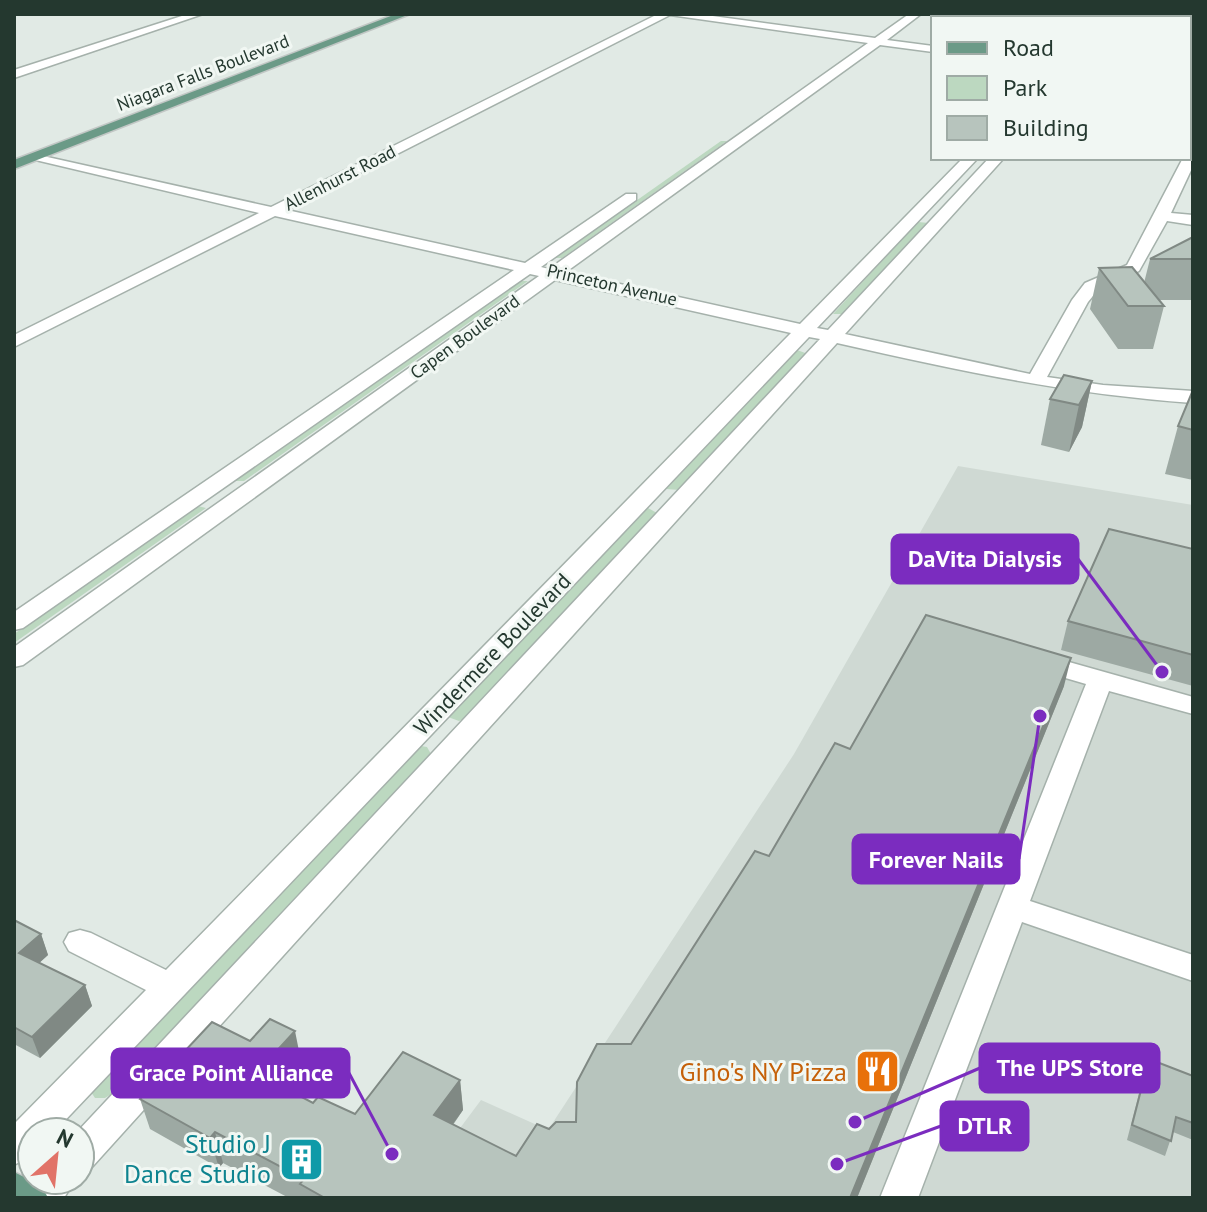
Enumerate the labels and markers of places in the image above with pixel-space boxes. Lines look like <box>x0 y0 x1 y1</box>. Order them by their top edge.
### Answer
callout: DaVita Dialysis <box>892 535 1078 583</box>
callout: Forever Nails <box>853 835 1019 883</box>
callout: The UPS Store <box>980 1044 1159 1092</box>
restaurant icon: Gino's NY Pizza <box>854 1048 902 1096</box>
callout: Grace Point Alliance <box>112 1049 349 1097</box>
place label: Gino's NY Pizza <box>679 1055 847 1088</box>
callout: DTLR <box>941 1102 1028 1150</box>
place label: Studio J Dance Studio <box>124 1127 271 1190</box>
building icon: Studio J Dance Studio <box>278 1135 326 1183</box>

